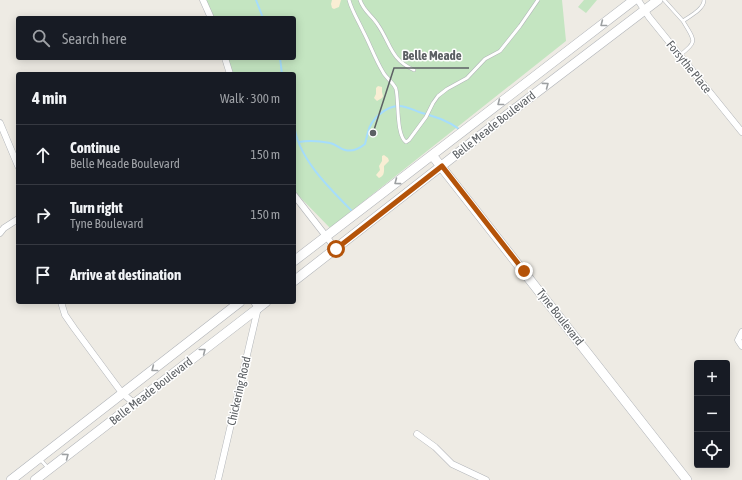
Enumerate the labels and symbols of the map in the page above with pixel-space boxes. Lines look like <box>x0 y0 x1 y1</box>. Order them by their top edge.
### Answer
one-way arrow <box>600 19 607 27</box>
street label: Forsythe Place <box>663 38 715 96</box>
callout: Belle Meade <box>394 43 469 68</box>
text: Belle Meade <box>402 48 462 63</box>
one-way arrow <box>541 83 548 90</box>
street label: Belle Meade Boulevard <box>450 88 538 162</box>
one-way arrow <box>497 98 504 106</box>
one-way arrow <box>394 177 401 184</box>
route start <box>327 240 345 258</box>
route end <box>515 262 533 280</box>
street label: Tyne Boulevard <box>534 286 586 348</box>
one-way arrow <box>198 349 205 356</box>
street label: Belle Meade Boulevard <box>107 354 195 428</box>
street label: Chickering Road <box>224 355 254 427</box>
one-way arrow <box>151 364 158 371</box>
one-way arrow <box>62 454 69 461</box>

